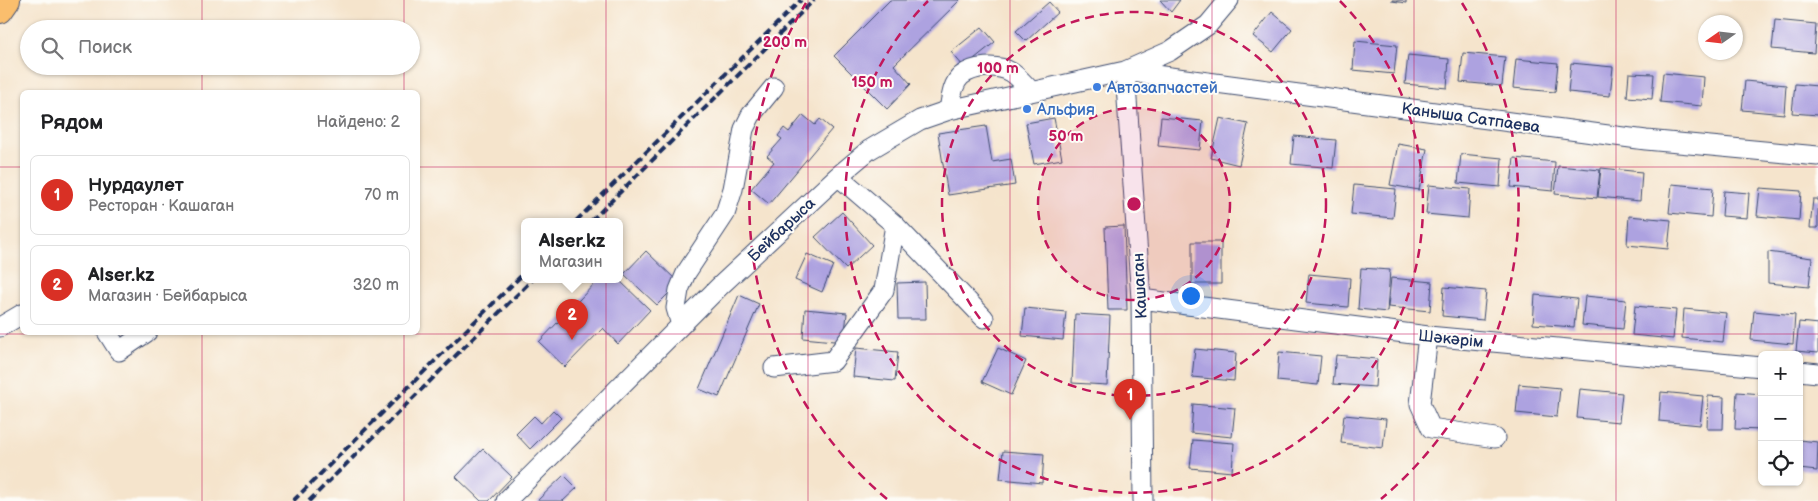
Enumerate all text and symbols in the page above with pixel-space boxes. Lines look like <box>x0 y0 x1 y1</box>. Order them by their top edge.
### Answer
north arrow <box>1698 15 1743 60</box>
search box <box>20 20 420 75</box>
text: 200 m <box>763 33 807 52</box>
icon: search <box>38 34 66 62</box>
text: Поиск <box>78 36 132 59</box>
text: 100 m <box>977 59 1019 78</box>
text: 150 m <box>851 73 893 92</box>
place label: Автозапчастей <box>1106 79 1218 98</box>
marker: Автозапчастей <box>1091 81 1103 93</box>
street label: Каныша Сатпаева <box>1400 99 1542 138</box>
place label: Альфия <box>1036 101 1095 120</box>
marker: Альфия <box>1021 103 1033 115</box>
text: Рядом <box>40 110 103 135</box>
text: Найдено: 2 <box>316 113 400 132</box>
text: 50 m <box>1049 127 1084 146</box>
text: Нурдаулет <box>88 174 184 197</box>
text: 1 <box>54 186 60 205</box>
text: 70 m <box>364 186 399 205</box>
street label: Бейбарыса <box>744 194 820 266</box>
centre of rings <box>1125 195 1143 213</box>
text: Ресторан · Кашаган <box>88 197 234 216</box>
popup <box>521 218 623 283</box>
text: Alser.kz <box>539 230 605 253</box>
text: Магазин <box>539 253 603 272</box>
street label: Кашаган <box>1129 253 1152 319</box>
text: Alser.kz <box>88 264 154 287</box>
text: 2 <box>52 276 62 295</box>
text: 320 m <box>353 276 399 295</box>
your location <box>1178 283 1204 309</box>
text: Магазин · Бейбарыса <box>88 287 247 306</box>
pin: 2 <box>556 299 588 340</box>
street label: Шәкәрім <box>1417 327 1484 352</box>
map controls <box>1758 351 1803 486</box>
button: + <box>1758 351 1803 396</box>
pin: 1 <box>1114 379 1146 420</box>
button: − <box>1758 396 1803 441</box>
button: locate <box>1758 441 1803 486</box>

